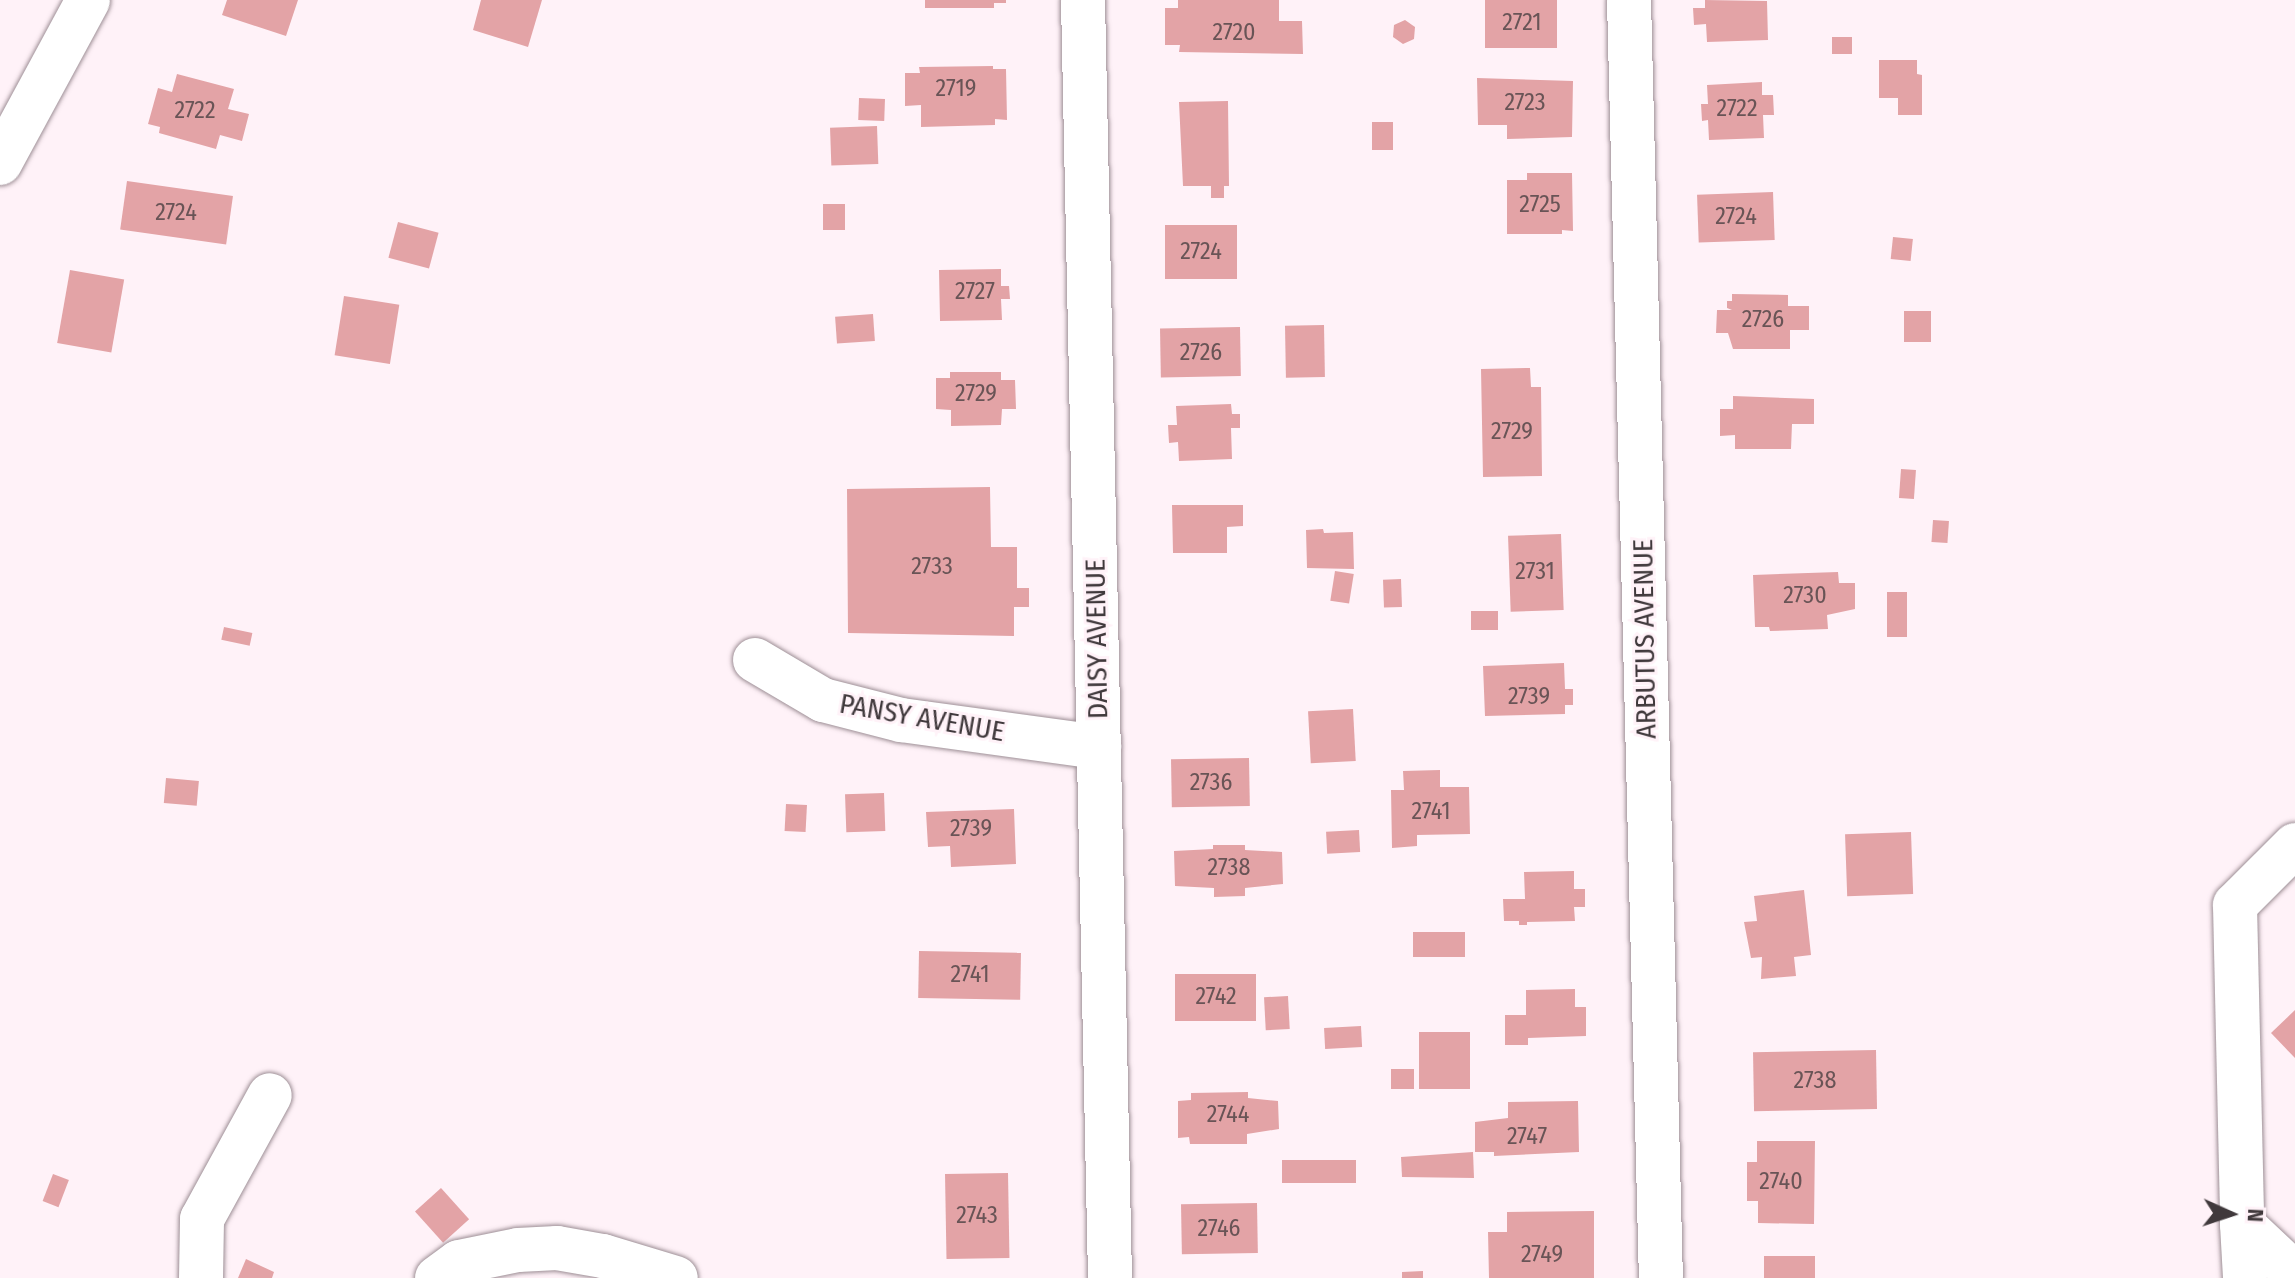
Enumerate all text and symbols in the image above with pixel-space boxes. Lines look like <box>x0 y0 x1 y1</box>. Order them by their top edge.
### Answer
house number: 2721 <box>1502 9 1542 37</box>
house number: 2720 <box>1213 19 1255 47</box>
house number: 2719 <box>936 75 976 103</box>
house number: 2723 <box>1504 89 1546 117</box>
house number: 2722 <box>1716 95 1758 123</box>
house number: 2722 <box>174 97 216 125</box>
house number: 2725 <box>1519 191 1561 219</box>
house number: 2724 <box>155 199 197 227</box>
house number: 2724 <box>1715 203 1757 231</box>
house number: 2724 <box>1180 238 1222 266</box>
house number: 2727 <box>955 278 995 306</box>
house number: 2726 <box>1742 306 1784 334</box>
house number: 2726 <box>1180 339 1222 367</box>
house number: 2729 <box>955 380 997 408</box>
house number: 2729 <box>1491 418 1533 446</box>
street label: ARBUTUS AVENUE <box>1626 539 1664 739</box>
house number: 2733 <box>911 553 953 581</box>
house number: 2731 <box>1515 558 1555 586</box>
street label: DAISY AVENUE <box>1079 559 1115 719</box>
house number: 2730 <box>1783 582 1827 610</box>
house number: 2739 <box>1508 683 1550 711</box>
street label: PANSY AVENUE <box>837 687 1007 749</box>
house number: 2736 <box>1190 769 1232 797</box>
house number: 2741 <box>1411 798 1451 826</box>
house number: 2739 <box>950 815 992 843</box>
house number: 2738 <box>1208 854 1250 882</box>
house number: 2741 <box>950 961 990 989</box>
house number: 2742 <box>1195 983 1237 1011</box>
house number: 2738 <box>1794 1067 1836 1095</box>
house number: 2744 <box>1207 1101 1249 1129</box>
house number: 2747 <box>1507 1123 1547 1151</box>
house number: 2740 <box>1759 1168 1803 1196</box>
north arrow <box>2191 1174 2271 1254</box>
house number: 2743 <box>956 1202 998 1230</box>
text: N <box>2242 1208 2269 1223</box>
house number: 2746 <box>1198 1215 1240 1243</box>
house number: 2749 <box>1521 1241 1563 1269</box>

